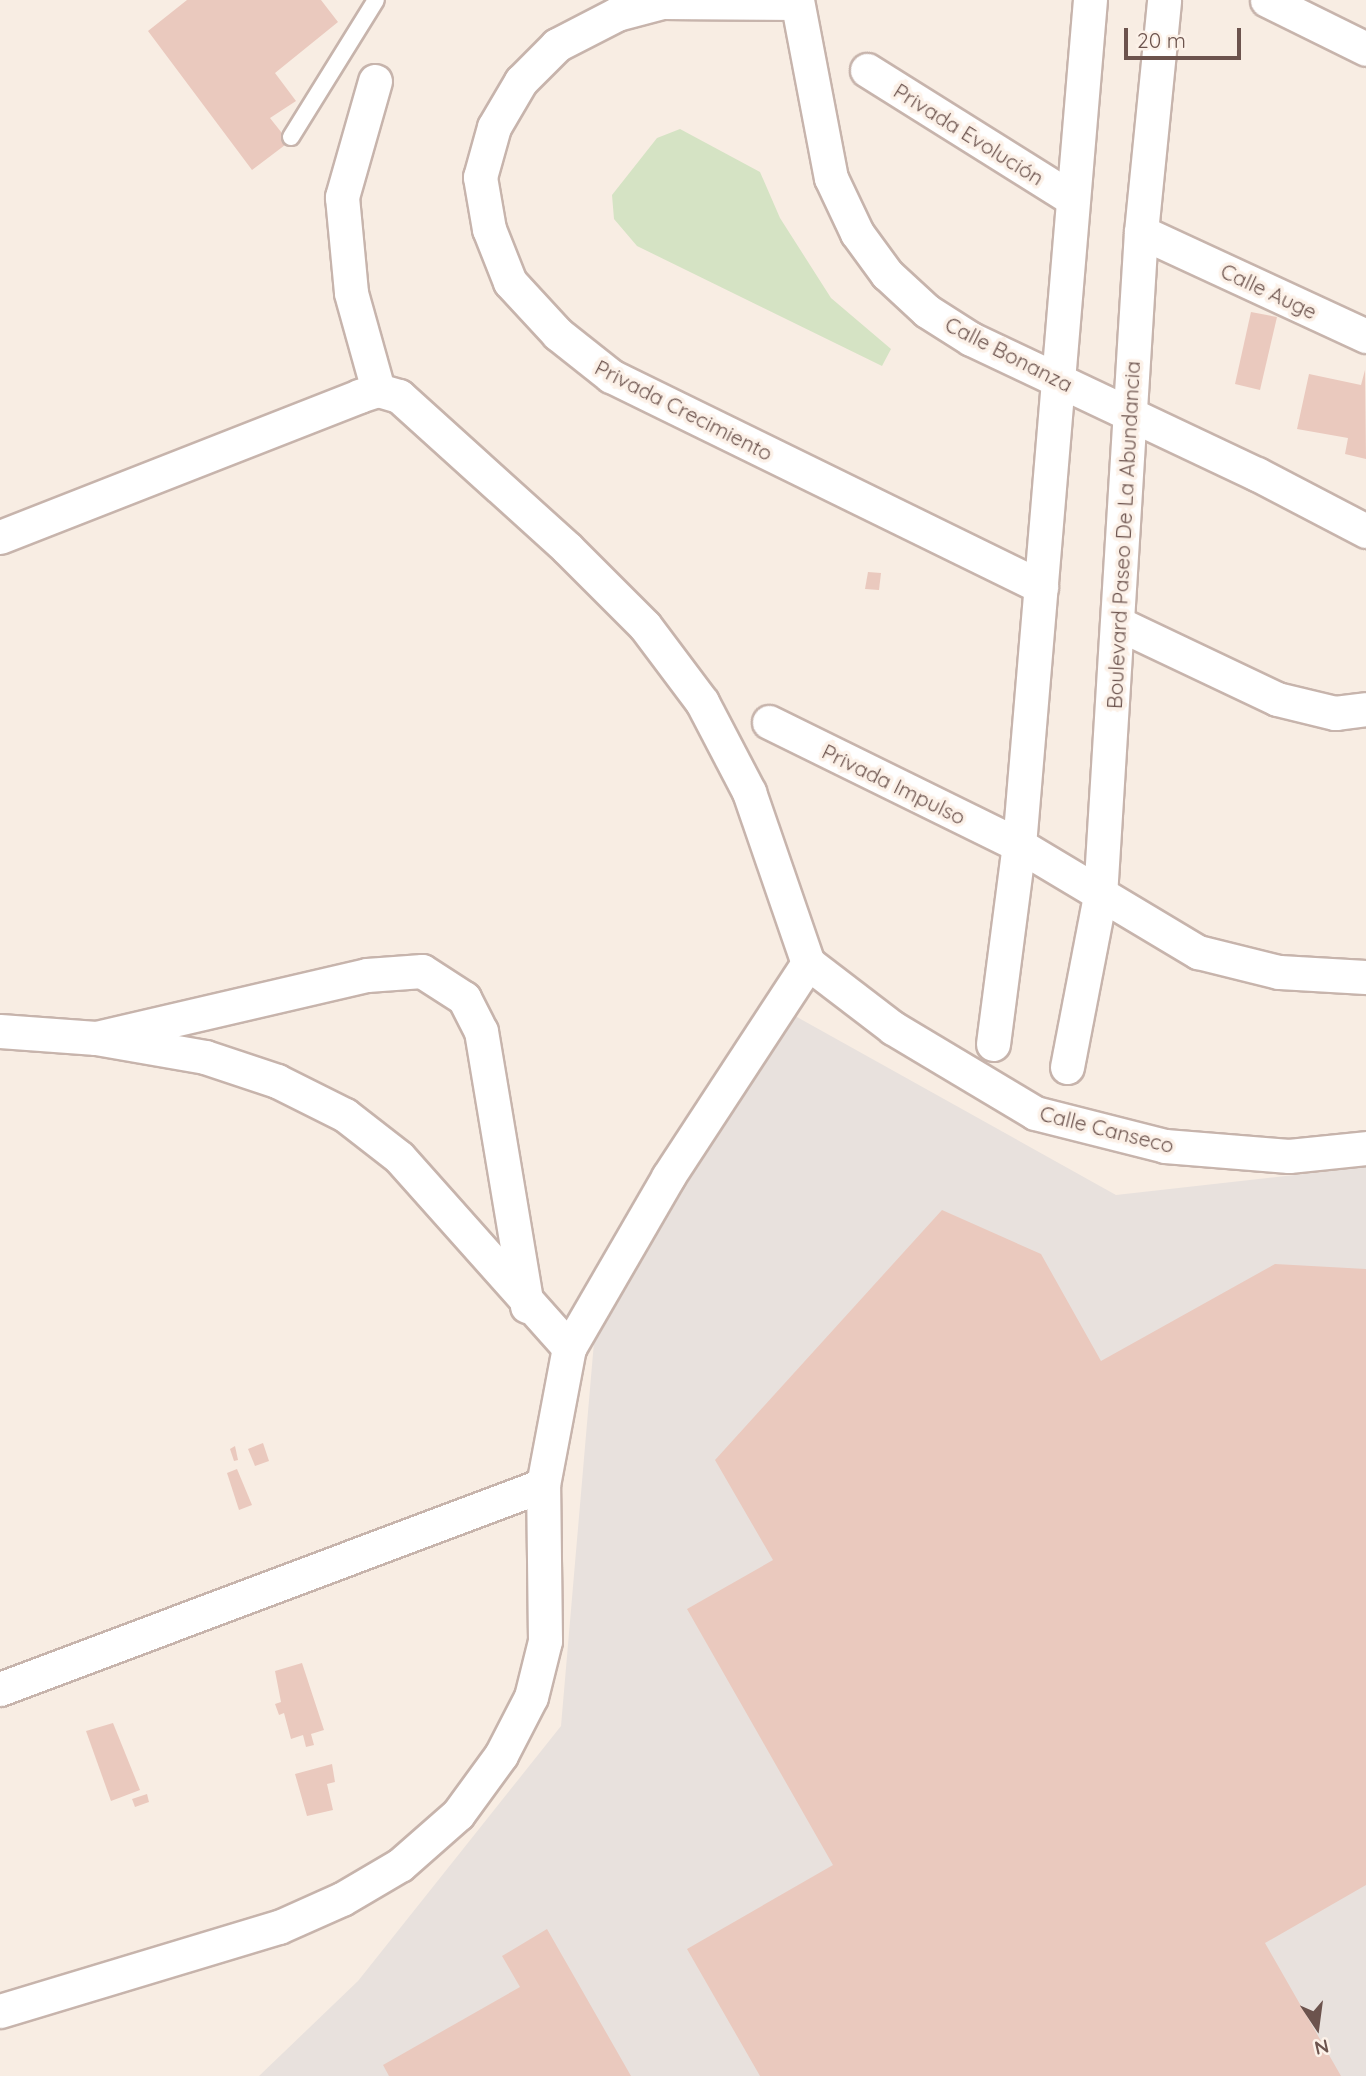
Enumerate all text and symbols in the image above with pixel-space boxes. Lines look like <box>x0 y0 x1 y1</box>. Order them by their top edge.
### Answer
scale bar <box>1128 14 1245 58</box>
text: 20 m <box>1137 27 1186 53</box>
street label: Privada Evolución <box>889 78 1049 190</box>
street label: Calle Auge <box>1217 258 1321 324</box>
street label: Calle Bonanza <box>941 311 1077 397</box>
street label: Privada Crecimiento <box>591 354 777 466</box>
street label: Boulevard Paseo De La Abundancia <box>1101 360 1145 710</box>
street label: Privada Impulso <box>818 738 970 830</box>
street label: Calle Canseco <box>1037 1100 1177 1158</box>
north arrow <box>1282 1992 1352 2062</box>
text: N <box>1312 2034 1331 2061</box>

